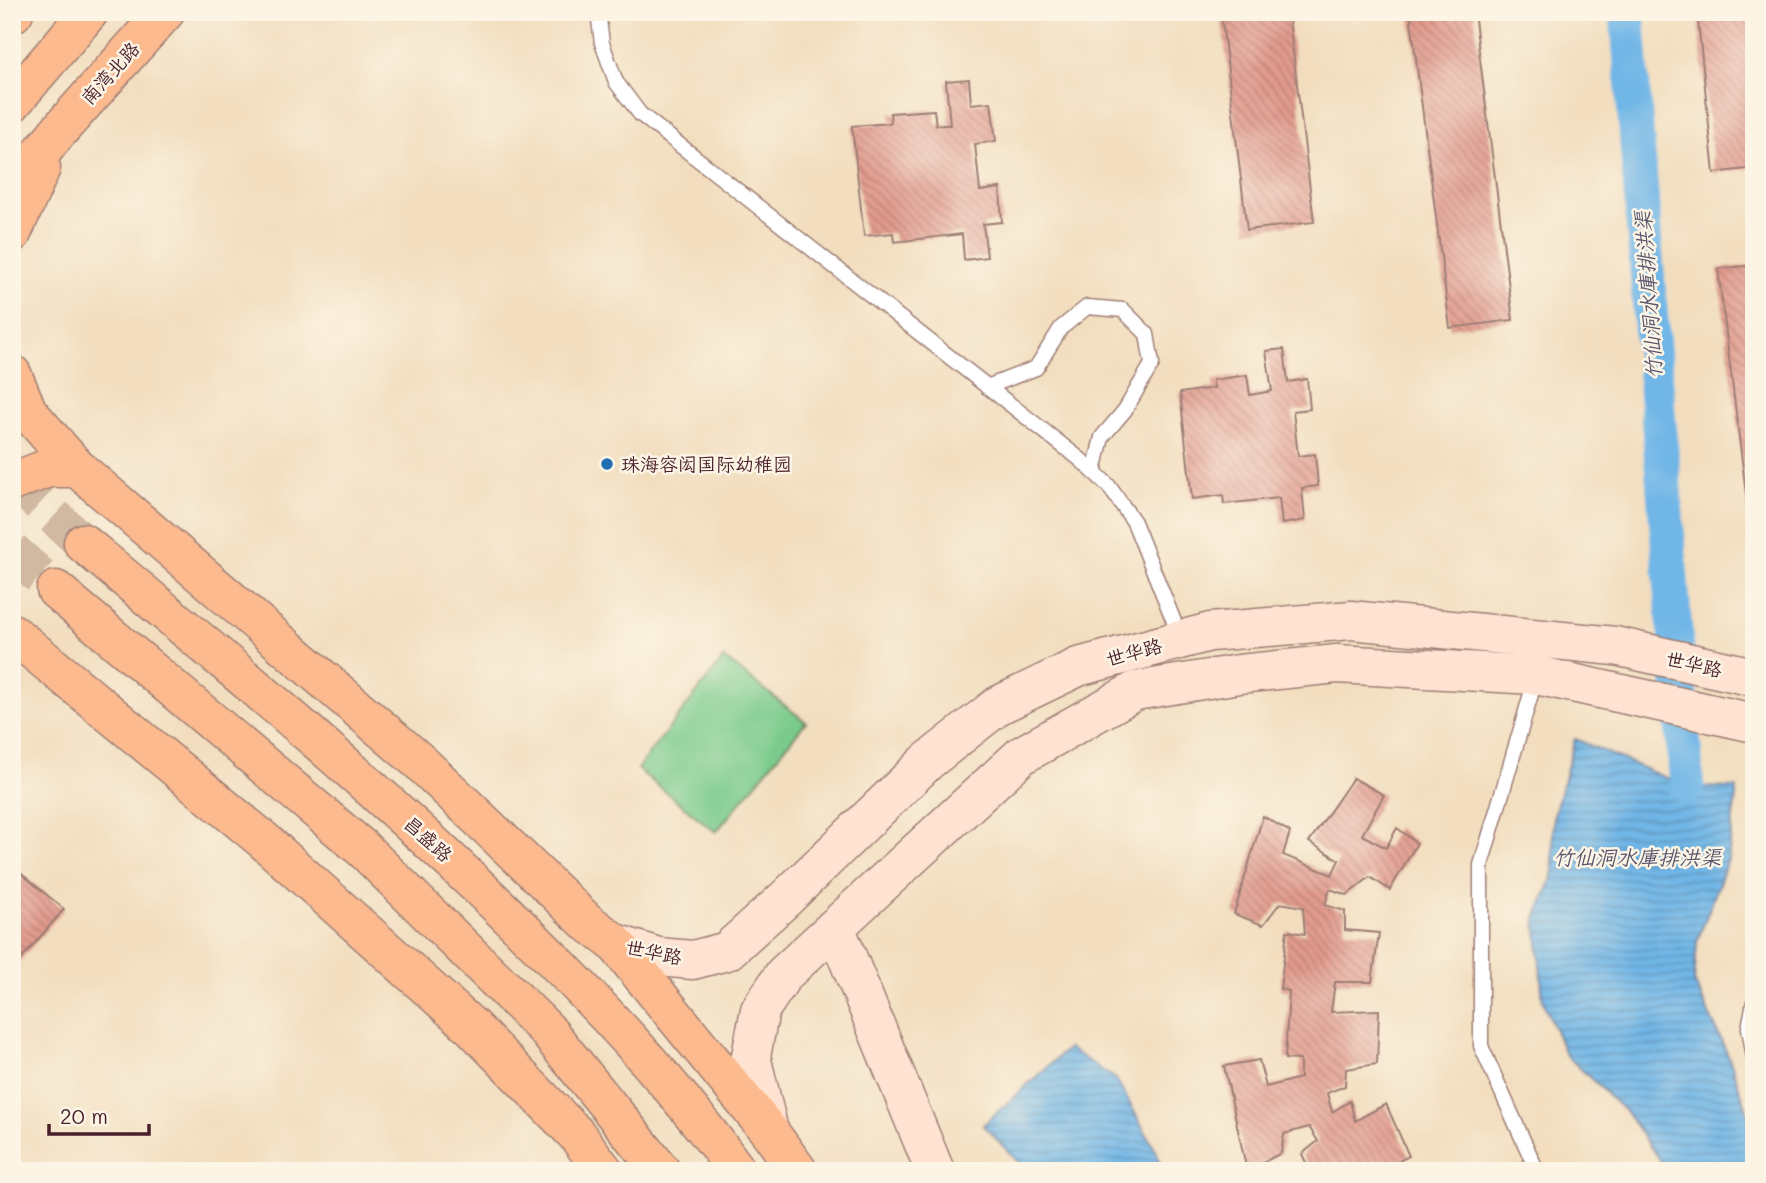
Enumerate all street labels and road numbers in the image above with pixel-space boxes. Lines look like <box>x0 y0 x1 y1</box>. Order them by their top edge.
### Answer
street label: 南湾北路 <box>75 36 144 109</box>
street label: 世华路 <box>1103 632 1165 671</box>
street label: 世华路 <box>1664 645 1725 682</box>
street label: 昌盛路 <box>399 810 458 867</box>
street label: 世华路 <box>624 933 685 970</box>

